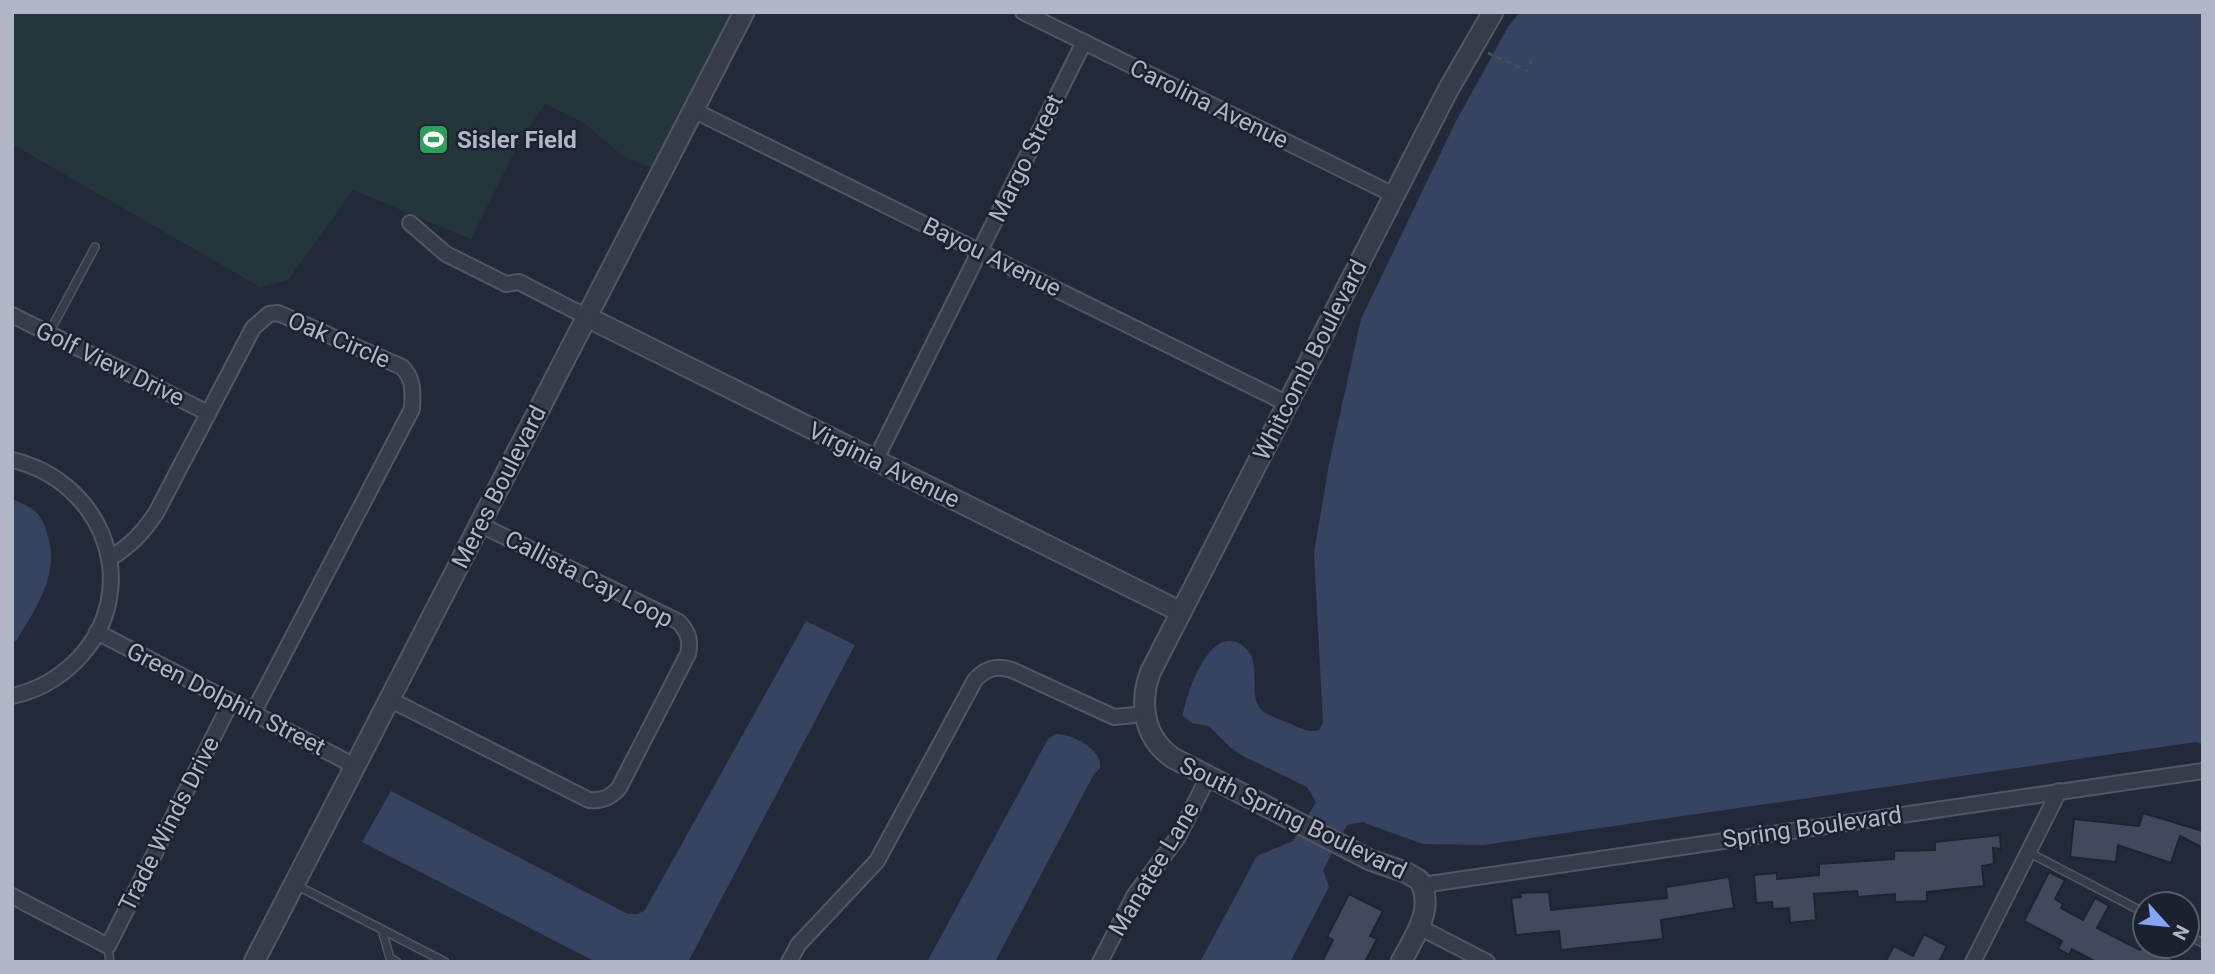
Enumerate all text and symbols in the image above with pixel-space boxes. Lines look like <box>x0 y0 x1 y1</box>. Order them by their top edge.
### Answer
street label: Carolina Avenue <box>1125 54 1293 154</box>
street label: Margo Street <box>983 90 1069 226</box>
sports icon: Sisler Field <box>417 123 451 157</box>
place label: Sisler Field <box>457 126 577 154</box>
street label: Bayou Avenue <box>918 211 1066 303</box>
street label: Whitcomb Boulevard <box>1247 255 1373 465</box>
street label: Oak Circle <box>284 306 394 374</box>
street label: Golf View Drive <box>31 316 189 412</box>
street label: Meres Boulevard <box>446 401 552 573</box>
street label: Virginia Avenue <box>804 416 964 514</box>
street label: Callista Cay Loop <box>500 525 678 633</box>
street label: Green Dolphin Street <box>122 637 330 761</box>
street label: Trade Winds Drive <box>113 732 225 916</box>
street label: South Spring Boulevard <box>1175 751 1411 885</box>
street label: Manatee Lane <box>1103 797 1205 941</box>
street label: Spring Boulevard <box>1721 801 1903 853</box>
north arrow <box>2131 890 2201 960</box>
text: N <box>2167 921 2194 944</box>

